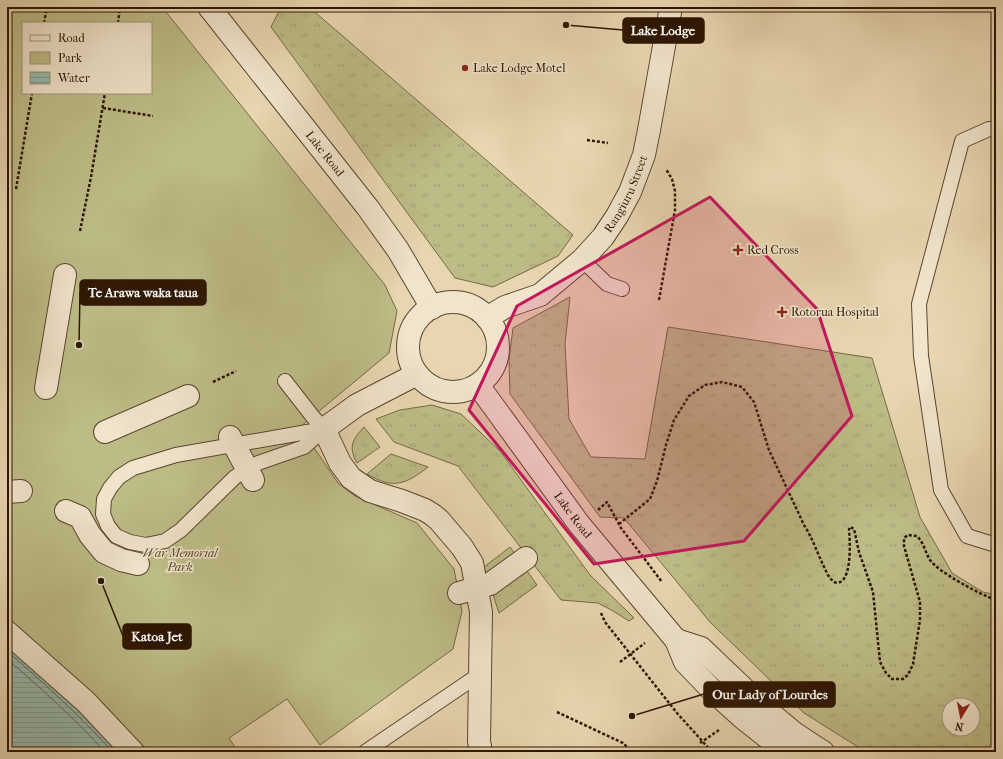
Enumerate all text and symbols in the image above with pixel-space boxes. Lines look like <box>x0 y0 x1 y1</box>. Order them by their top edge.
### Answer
callout: Lake Lodge <box>623 18 704 43</box>
legend <box>22 22 152 94</box>
text: Lake Lodge <box>631 23 696 39</box>
text: Road <box>58 31 85 45</box>
text: Park <box>58 51 83 65</box>
place label: Lake Lodge Motel <box>473 61 566 75</box>
marker: Lake Lodge Motel <box>460 63 470 73</box>
text: Water <box>57 71 91 85</box>
street label: Lake Road <box>303 128 348 180</box>
street label: Rangiuru Street <box>601 153 651 235</box>
place label: Red Cross <box>747 243 799 257</box>
marker: Red Cross <box>732 244 744 256</box>
callout: Te Arawa waka taua <box>80 280 206 305</box>
text: Te Arawa waka taua <box>87 285 199 300</box>
place label: Rotorua Hospital <box>791 305 880 319</box>
marker: Rotorua Hospital <box>776 306 788 318</box>
street label: Lake Road <box>551 489 595 541</box>
park label: War Memorial Park <box>143 546 219 574</box>
callout: Katoa Jet <box>123 624 191 649</box>
text: Katoa Jet <box>131 629 183 645</box>
callout: Our Lady of Lourdes <box>704 682 835 707</box>
text: Our Lady of Lourdes <box>712 687 828 703</box>
north arrow <box>941 697 981 737</box>
text: N <box>953 719 965 733</box>

